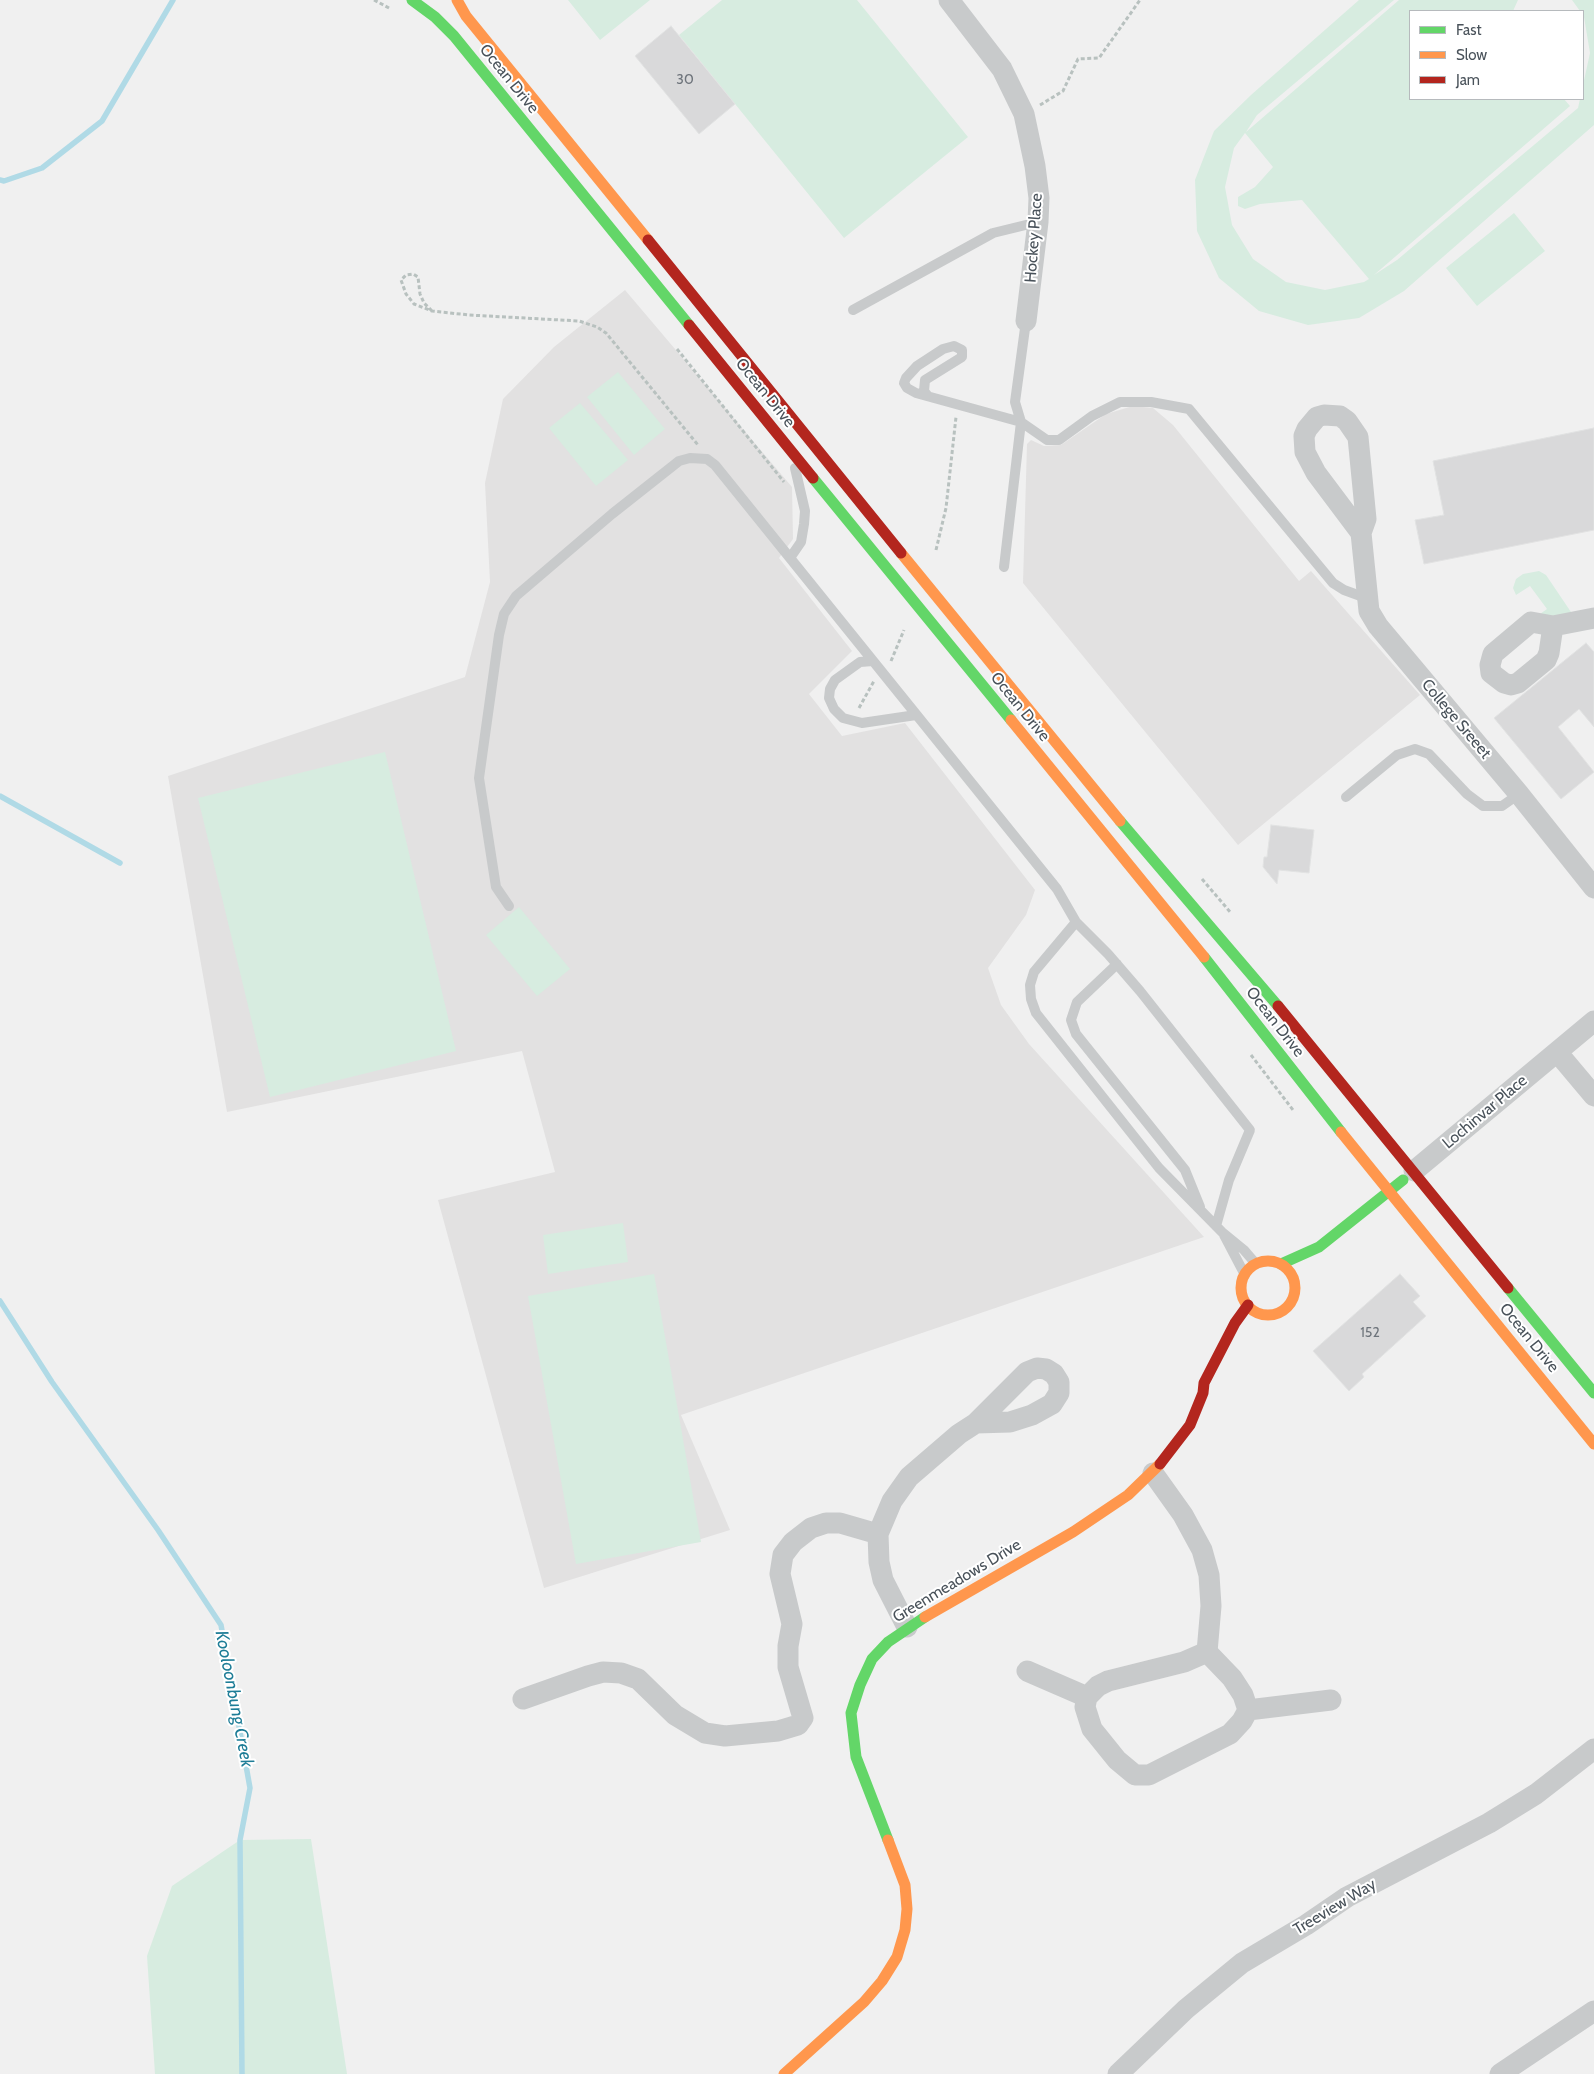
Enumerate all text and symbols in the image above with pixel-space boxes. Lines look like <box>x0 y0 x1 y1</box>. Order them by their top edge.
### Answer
legend <box>1409 10 1584 100</box>
text: Fast <box>1456 21 1481 39</box>
street label: Ocean Drive <box>475 40 543 118</box>
text: Slow <box>1456 46 1487 64</box>
text: Jam <box>1456 71 1480 89</box>
house number: 30 <box>676 72 694 88</box>
street label: Hockey Place <box>1021 193 1047 283</box>
street label: Ocean Drive <box>731 354 799 432</box>
street label: Ocean Drive <box>986 668 1054 746</box>
street label: College Sreeet <box>1417 675 1495 763</box>
street label: Ocean Drive <box>1242 983 1308 1061</box>
street label: Lochinvar Place <box>1439 1071 1531 1153</box>
street label: Ocean Drive <box>1495 1299 1563 1377</box>
house number: 152 <box>1360 1325 1380 1341</box>
street label: Greenmeadows Drive <box>889 1535 1025 1627</box>
water label: Kooloonbung Creek <box>210 1629 258 1769</box>
street label: Treeview Way <box>1290 1875 1380 1939</box>

